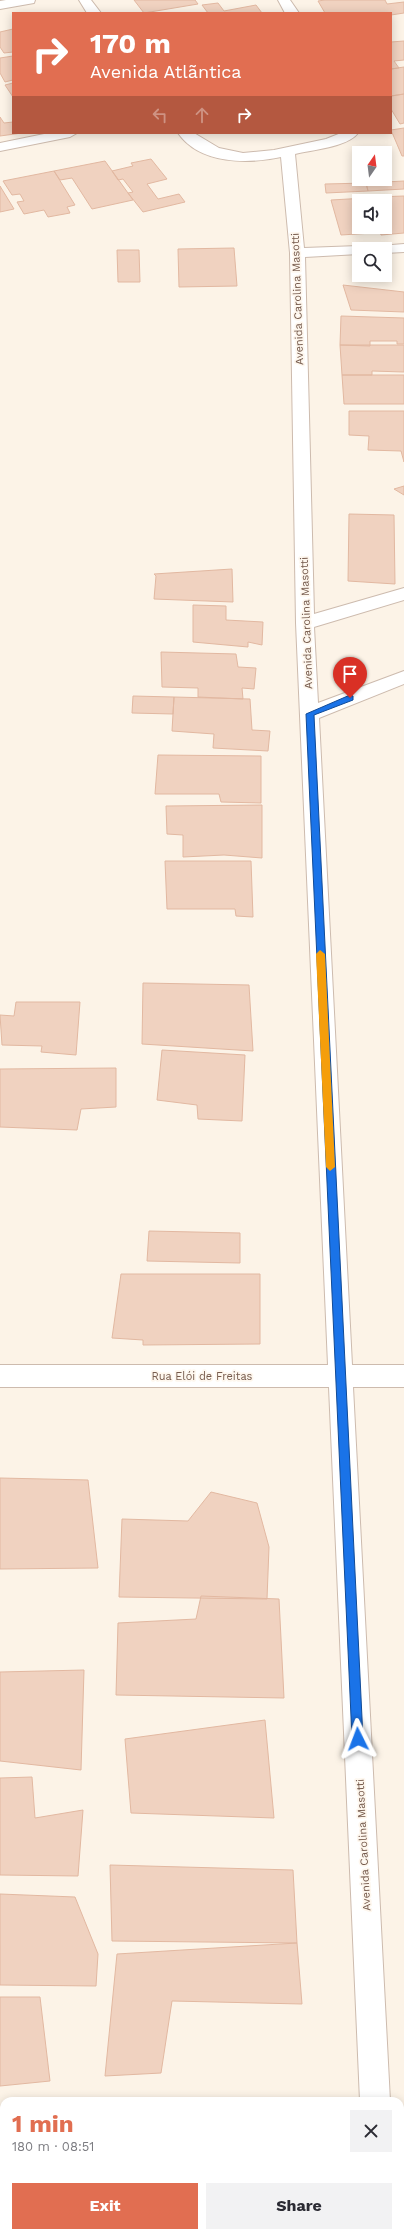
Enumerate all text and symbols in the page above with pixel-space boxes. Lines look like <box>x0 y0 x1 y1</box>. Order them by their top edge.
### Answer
text: 170 m <box>90 27 171 60</box>
icon: right <box>24 28 76 80</box>
text: Avenida Atlãntica <box>90 61 242 82</box>
icon: left <box>149 104 171 126</box>
icon: ahead <box>191 104 213 126</box>
icon: right <box>233 104 255 126</box>
north arrow <box>352 146 392 186</box>
map controls <box>352 146 392 282</box>
button: sound <box>352 194 392 234</box>
street label: Avenida Carolina Masotti <box>289 233 306 365</box>
button: search <box>352 242 392 282</box>
street label: Avenida Carolina Masotti <box>298 557 315 689</box>
pin <box>333 657 367 698</box>
icon: arrive <box>339 663 361 685</box>
street label: Rua Elói de Freitas <box>152 1370 253 1383</box>
position arrow <box>337 1718 379 1760</box>
street label: Avenida Carolina Masotti <box>354 1779 373 1911</box>
text: 1 min <box>12 2110 74 2138</box>
button: close <box>350 2110 392 2152</box>
text: 180 m · 08:51 <box>12 2139 94 2154</box>
button: Exit <box>12 2183 198 2229</box>
button: Share <box>206 2183 392 2229</box>

